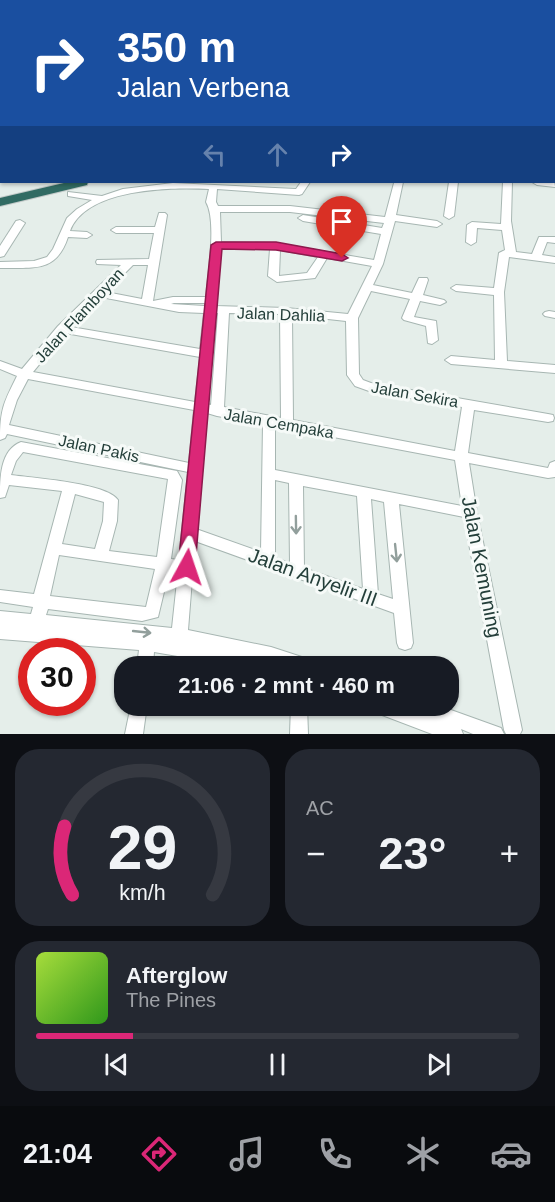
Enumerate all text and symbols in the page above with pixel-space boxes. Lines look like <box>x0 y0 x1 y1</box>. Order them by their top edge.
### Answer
icon: right <box>18 24 96 102</box>
text: 350 m <box>117 24 236 71</box>
text: Jalan Verbena <box>117 73 290 103</box>
icon: left <box>198 138 231 171</box>
icon: ahead <box>261 138 294 171</box>
icon: right <box>324 138 357 171</box>
pin <box>316 196 367 258</box>
icon: arrive <box>325 205 358 238</box>
street label: Jalan Flamboyan <box>32 265 127 366</box>
street label: Jalan Dahlia <box>237 304 325 325</box>
street label: Jalan Sekira <box>370 378 460 411</box>
street label: Jalan Cempaka <box>223 405 335 442</box>
street label: Jalan Pakis <box>57 432 141 465</box>
street label: Jalan Kemuning <box>458 495 506 639</box>
one-way arrow <box>291 515 302 535</box>
position arrow <box>155 535 219 599</box>
street label: Jalan Anyelir III <box>246 543 380 611</box>
one-way arrow <box>391 543 402 563</box>
one-way arrow <box>131 627 151 638</box>
speed limit sign: 30 <box>18 638 96 716</box>
text: 21:06 · 2 mnt · 460 m <box>178 673 395 698</box>
text: AC <box>306 797 334 819</box>
text: 29 <box>108 813 177 882</box>
text: 23° <box>378 828 447 879</box>
text: − <box>306 835 325 872</box>
text: + <box>500 835 519 872</box>
text: km/h <box>119 881 166 905</box>
text: Afterglow <box>126 963 227 988</box>
text: The Pines <box>126 989 216 1011</box>
icon: previous <box>100 1048 133 1081</box>
icon: pause <box>261 1048 294 1081</box>
icon: next <box>422 1048 455 1081</box>
icon: directions <box>138 1133 180 1175</box>
icon: music <box>226 1133 268 1175</box>
icon: phone <box>314 1133 356 1175</box>
icon: climate <box>402 1133 444 1175</box>
icon: car <box>490 1133 532 1175</box>
text: 21:04 <box>23 1139 92 1169</box>

